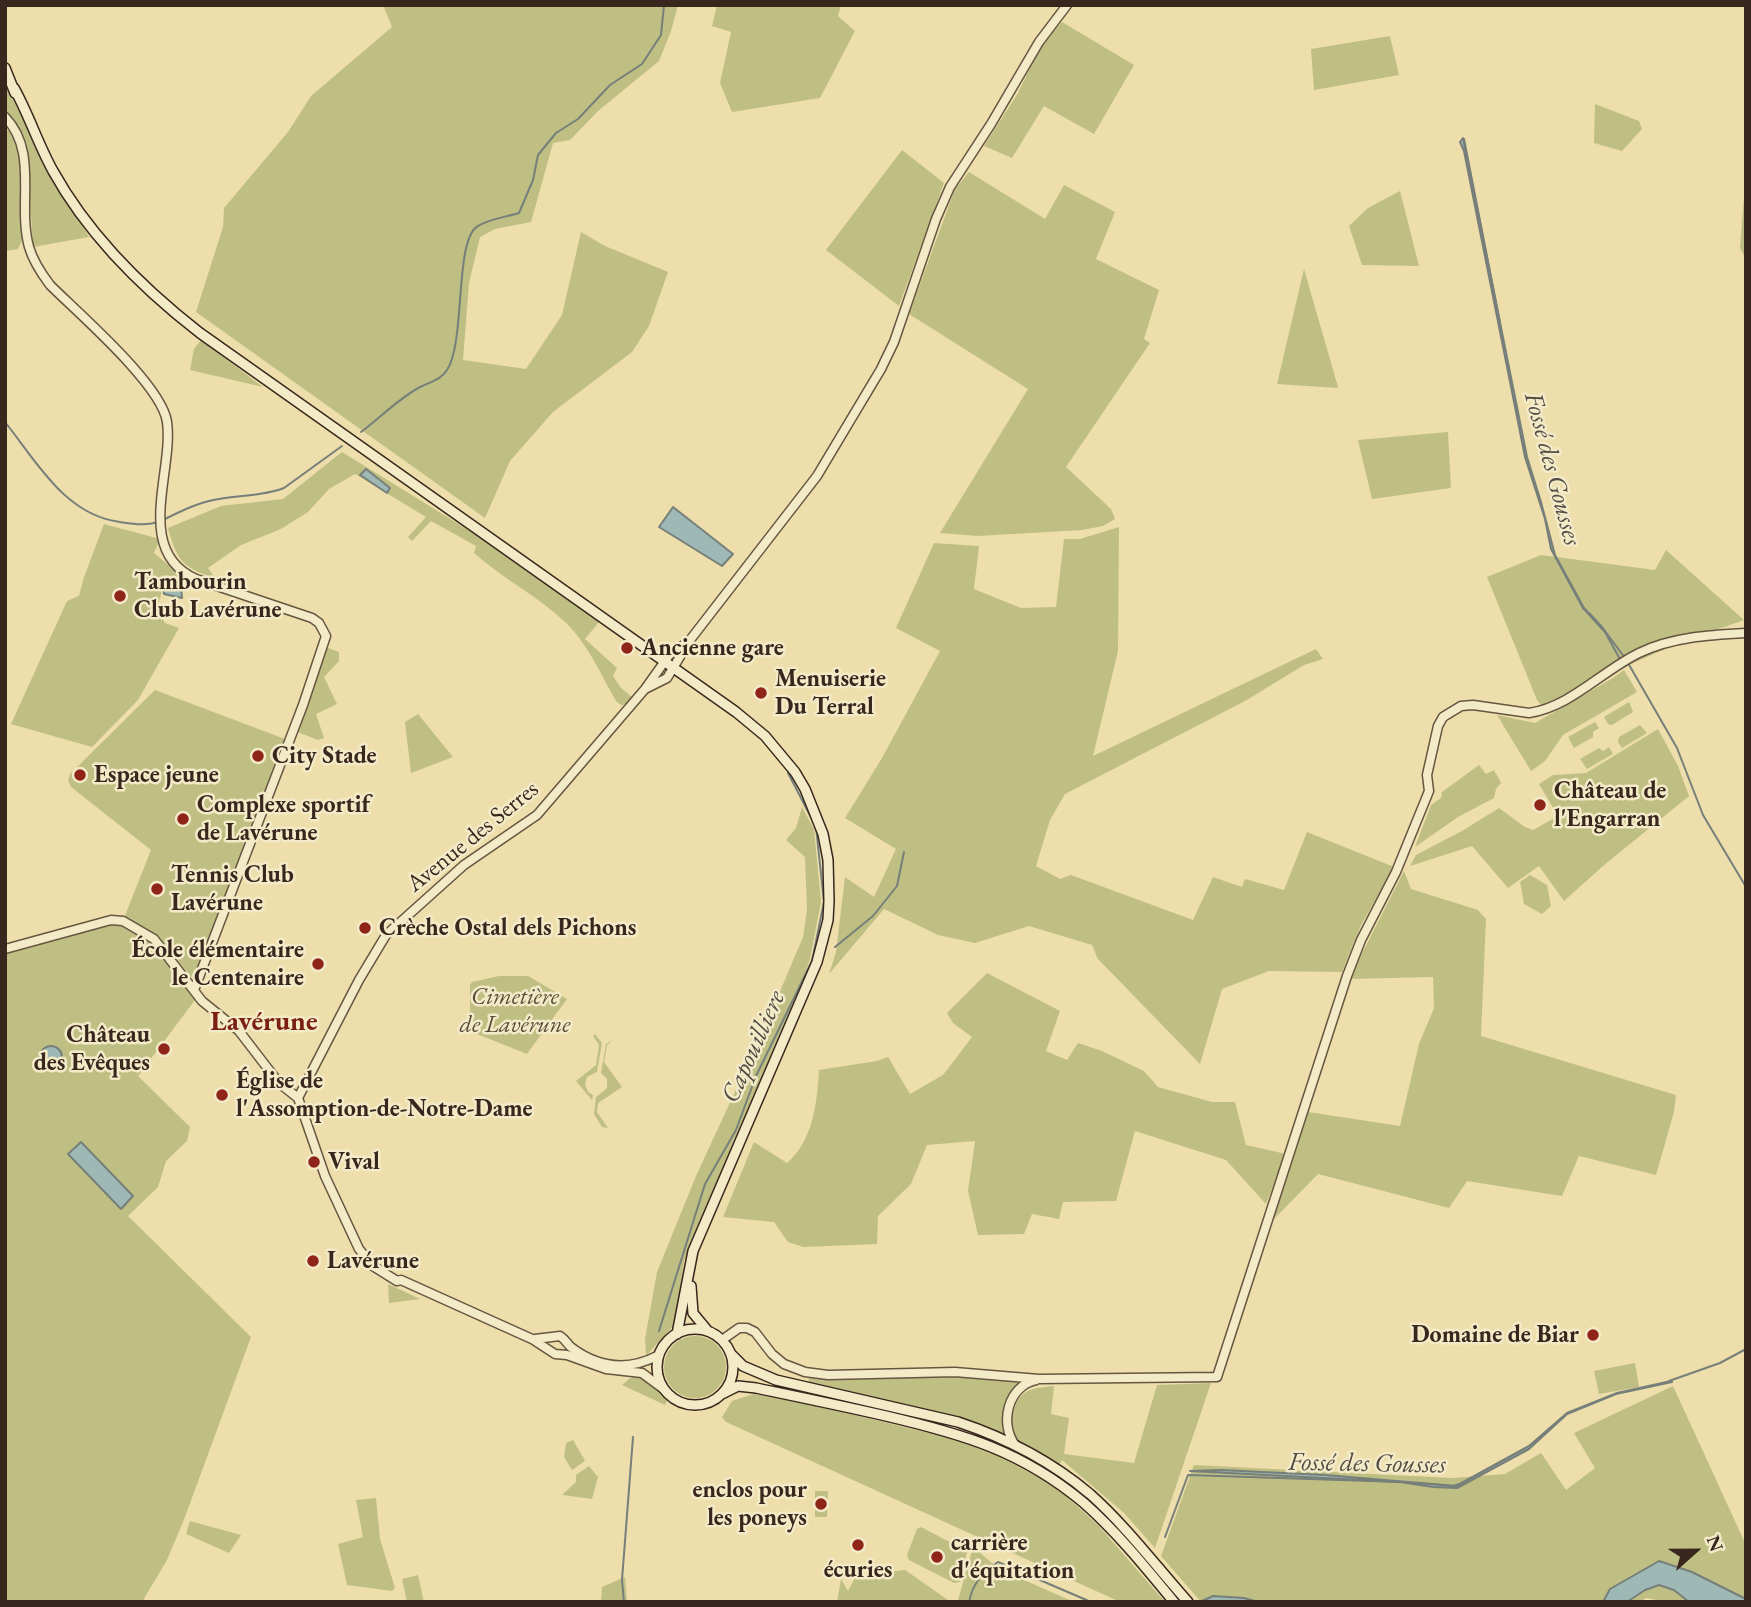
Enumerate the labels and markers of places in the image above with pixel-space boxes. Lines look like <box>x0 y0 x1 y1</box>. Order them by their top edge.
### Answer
place label: Tambourin Club Lavérune <box>134 568 282 624</box>
marker: Tambourin Club Lavérune <box>112 588 128 604</box>
place label: Ancienne gare <box>641 634 784 662</box>
marker: Ancienne gare <box>619 640 635 656</box>
place label: Menuiserie Du Terral <box>775 665 886 721</box>
marker: Menuiserie Du Terral <box>753 685 769 701</box>
place label: City Stade <box>272 742 377 770</box>
marker: City Stade <box>250 748 266 764</box>
place label: Espace jeune <box>94 761 219 789</box>
marker: Espace jeune <box>72 767 88 783</box>
place label: Château de l'Engarran <box>1554 777 1666 833</box>
place label: Complexe sportif de Lavérune <box>197 791 370 847</box>
marker: Château de l'Engarran <box>1532 797 1548 813</box>
marker: Complexe sportif de Lavérune <box>175 811 191 827</box>
place label: Tennis Club Lavérune <box>171 861 294 917</box>
marker: Tennis Club Lavérune <box>149 881 165 897</box>
place label: Crèche Ostal dels Pichons <box>379 914 636 942</box>
marker: Crèche Ostal dels Pichons <box>357 920 373 936</box>
place label: École élémentaire le Centenaire <box>131 936 304 992</box>
marker: École élémentaire le Centenaire <box>310 956 326 972</box>
place label: Château des Evêques <box>34 1021 150 1077</box>
marker: Château des Evêques <box>156 1041 172 1057</box>
place label: Église de l'Assomption-de-Notre-Dame <box>236 1067 533 1123</box>
marker: Église de l'Assomption-de-Notre-Dame <box>214 1087 230 1103</box>
place label: Vival <box>328 1148 380 1176</box>
marker: Vival <box>306 1154 322 1170</box>
place label: Lavérune <box>327 1247 419 1275</box>
marker: Lavérune <box>305 1253 321 1269</box>
place label: Domaine de Biar <box>1411 1321 1579 1349</box>
marker: Domaine de Biar <box>1585 1327 1601 1343</box>
place label: enclos pour les poneys <box>692 1476 807 1532</box>
marker: enclos pour les poneys <box>813 1496 829 1512</box>
place label: carrière d'équitation <box>951 1529 1074 1585</box>
marker: écuries <box>850 1537 866 1553</box>
marker: carrière d'équitation <box>929 1549 945 1565</box>
place label: écuries <box>824 1556 892 1584</box>

